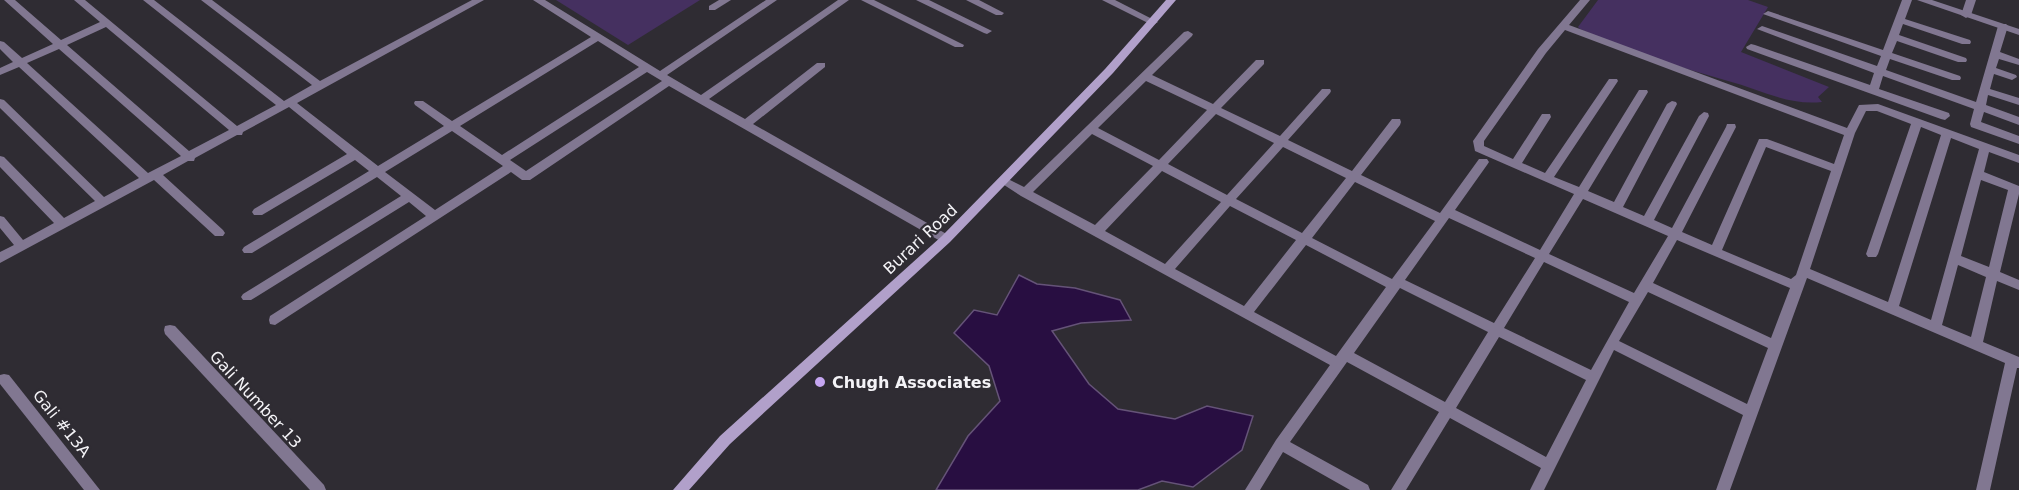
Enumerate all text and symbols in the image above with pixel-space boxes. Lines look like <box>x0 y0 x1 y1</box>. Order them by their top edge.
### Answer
street label: Burari Road <box>880 200 961 278</box>
street label: Gali Number 13 <box>206 347 306 452</box>
place label: Chugh Associates <box>832 373 991 392</box>
marker: Chugh Associates <box>813 375 827 389</box>
street label: Gali #13A <box>29 386 94 461</box>

